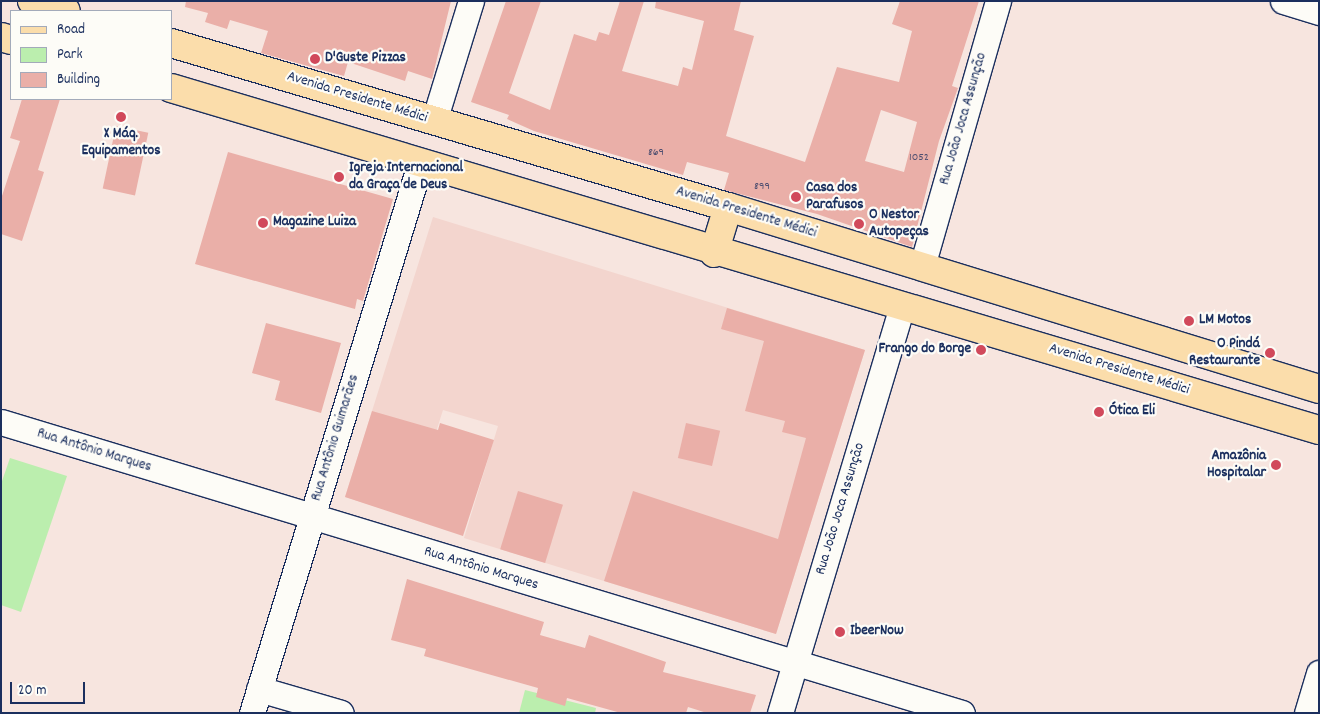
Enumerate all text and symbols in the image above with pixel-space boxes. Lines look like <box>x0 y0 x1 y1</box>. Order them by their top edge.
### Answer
legend <box>10 10 172 100</box>
text: Road <box>57 19 85 41</box>
text: Park <box>57 44 83 66</box>
place label: D'Guste Pizzas <box>325 50 406 68</box>
street label: Rua João Joca Assunção <box>936 51 992 187</box>
marker: D'Guste Pizzas <box>309 53 321 65</box>
street label: Avenida Presidente Médici <box>284 68 430 128</box>
text: Building <box>57 69 100 91</box>
marker: X Máq. Equipamentos <box>115 111 127 123</box>
place label: X Máq. Equipamentos <box>81 125 161 160</box>
house number: 869 <box>648 146 664 160</box>
house number: 1052 <box>909 151 929 165</box>
place label: Igreja Internacional da Graça de Deus <box>349 159 463 194</box>
marker: Igreja Internacional da Graça de Deus <box>333 171 345 183</box>
place label: Casa dos Parafusos <box>806 179 863 214</box>
house number: 899 <box>754 180 770 194</box>
street label: Avenida Presidente Médici <box>673 183 819 243</box>
marker: Casa dos Parafusos <box>790 191 802 203</box>
place label: O Nestor Autopeças <box>869 206 929 241</box>
place label: Magazine Luiza <box>273 214 356 232</box>
marker: Magazine Luiza <box>257 217 269 229</box>
marker: O Nestor Autopeças <box>853 218 865 230</box>
place label: LM Motos <box>1199 312 1251 330</box>
marker: LM Motos <box>1183 315 1195 327</box>
place label: O Pindá Restaurante <box>1189 335 1260 370</box>
street label: Avenida Presidente Médici <box>1046 340 1192 400</box>
place label: Frango do Borge <box>878 341 971 359</box>
marker: Frango do Borge <box>975 344 987 356</box>
marker: O Pindá Restaurante <box>1264 347 1276 359</box>
street label: Rua Antônio Guimarães <box>308 373 364 503</box>
place label: Ótica Eli <box>1109 403 1155 421</box>
marker: Ótica Eli <box>1093 406 1105 418</box>
street label: Rua Antônio Marques <box>35 425 153 477</box>
street label: Rua João Joca Assunção <box>812 441 870 577</box>
place label: Amazônia Hospitalar <box>1207 447 1266 482</box>
marker: Amazônia Hospitalar <box>1270 459 1282 471</box>
street label: Rua Antônio Marques <box>422 543 540 595</box>
place label: IbeerNow <box>850 623 904 641</box>
marker: IbeerNow <box>834 626 846 638</box>
scale bar <box>12 672 88 704</box>
text: 20 m <box>18 680 46 702</box>

